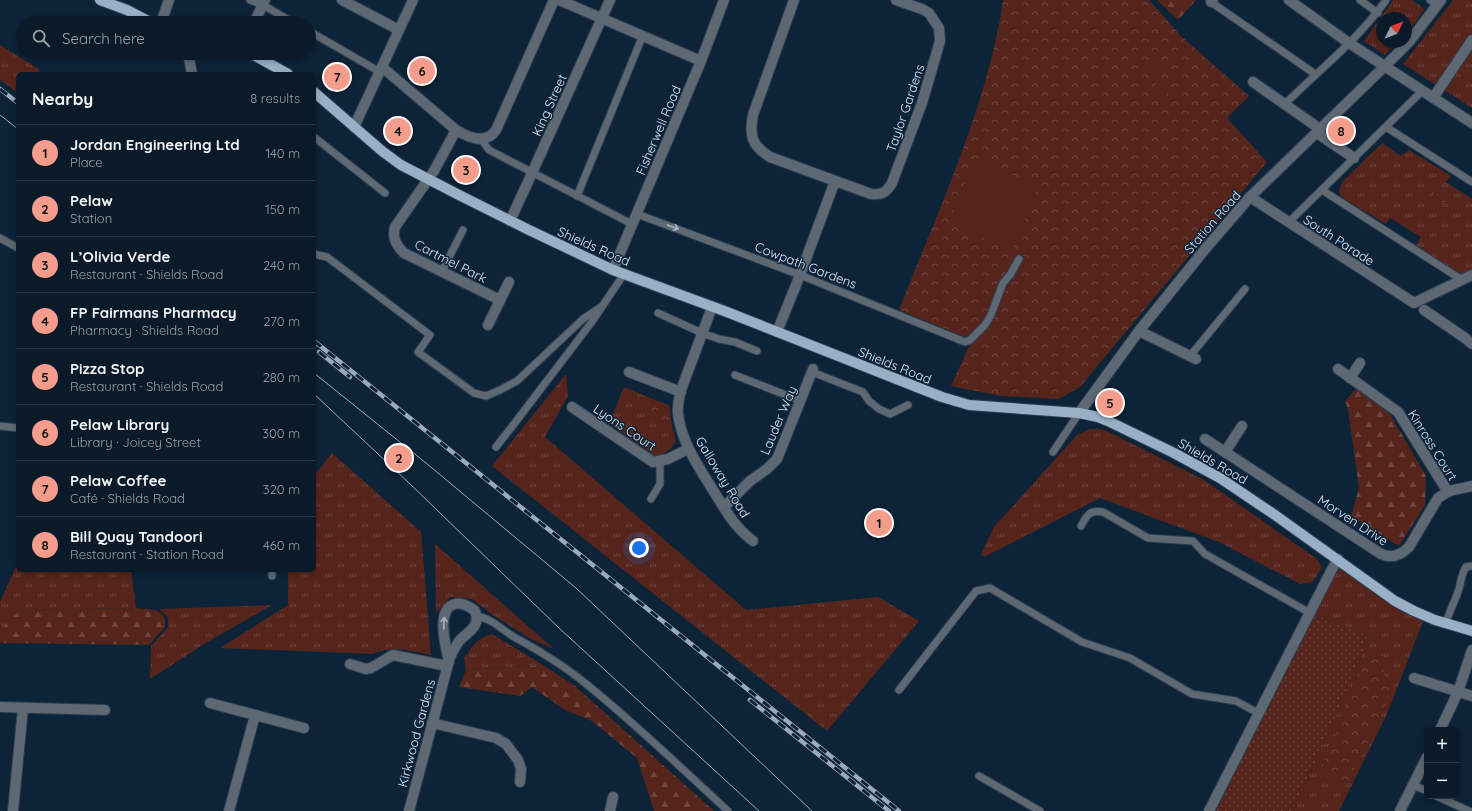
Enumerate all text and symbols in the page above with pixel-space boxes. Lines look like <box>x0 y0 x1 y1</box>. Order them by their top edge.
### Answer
north arrow <box>1376 12 1412 48</box>
search box <box>16 16 316 60</box>
icon: search <box>30 27 52 49</box>
text: Search here <box>62 29 145 48</box>
pin: 6 <box>409 56 435 86</box>
pin: 7 <box>324 62 350 92</box>
street label: Taylor Gardens <box>883 62 927 154</box>
street label: King Street <box>528 71 570 139</box>
street label: Fisherwell Road <box>632 83 684 177</box>
text: Nearby <box>32 88 93 109</box>
text: 8 results <box>250 90 300 106</box>
pin: 4 <box>385 116 411 146</box>
pin: 8 <box>1328 116 1354 146</box>
text: Jordan Engineering Ltd <box>70 135 240 154</box>
text: 1 <box>42 145 48 161</box>
text: 140 m <box>265 145 300 161</box>
text: Place <box>70 154 103 170</box>
pin: 3 <box>453 155 479 185</box>
street label: Station Road <box>1180 187 1244 257</box>
text: Pelaw <box>70 191 113 210</box>
text: 2 <box>41 201 49 217</box>
text: 150 m <box>265 201 300 217</box>
text: Station <box>70 210 112 226</box>
street label: South Parade <box>1301 211 1377 269</box>
street label: Shields Road <box>555 223 633 269</box>
one-way arrow <box>667 224 679 232</box>
street label: Cartmel Park <box>412 236 490 286</box>
street label: Cowpath Gardens <box>753 238 859 292</box>
text: L’Olivia Verde <box>70 247 170 266</box>
text: 3 <box>42 257 48 273</box>
text: 240 m <box>263 257 300 273</box>
text: Restaurant · Shields Road <box>70 266 223 282</box>
text: FP Fairmans Pharmacy <box>70 303 237 322</box>
text: 4 <box>41 313 49 329</box>
text: 270 m <box>263 313 300 329</box>
text: Pharmacy · Shields Road <box>70 322 219 338</box>
street label: Shields Road <box>856 343 934 387</box>
text: Pizza Stop <box>70 359 145 378</box>
text: 5 <box>41 369 49 385</box>
text: 280 m <box>263 369 300 385</box>
text: Restaurant · Shields Road <box>70 378 223 394</box>
street label: Lauder Way <box>756 383 800 457</box>
pin: 5 <box>1097 388 1123 418</box>
street label: Lyons Court <box>591 400 659 454</box>
street label: Kinross Court <box>1405 407 1461 483</box>
text: Pelaw Library <box>70 415 169 434</box>
text: 6 <box>41 425 49 441</box>
text: 300 m <box>262 425 300 441</box>
text: Library · Joicey Street <box>70 434 201 450</box>
street label: Galloway Road <box>693 434 753 520</box>
street label: Shields Road <box>1175 435 1251 487</box>
pin: 2 <box>386 443 412 473</box>
text: Pelaw Coffee <box>70 471 166 490</box>
text: 7 <box>41 481 49 497</box>
text: 320 m <box>263 481 300 497</box>
text: Café · Shields Road <box>70 490 185 506</box>
street label: Morven Drive <box>1315 491 1391 549</box>
pin: 1 <box>866 508 892 538</box>
text: Bill Quay Tandoori <box>70 527 203 546</box>
text: 8 <box>41 537 49 553</box>
text: 460 m <box>263 537 300 553</box>
your location <box>629 538 649 558</box>
text: Restaurant · Station Road <box>70 546 224 562</box>
one-way arrow <box>440 617 448 630</box>
street label: Kirkwood Gardens <box>394 677 438 789</box>
map controls <box>1424 727 1460 799</box>
button: + <box>1424 727 1460 763</box>
button: − <box>1424 763 1460 799</box>

